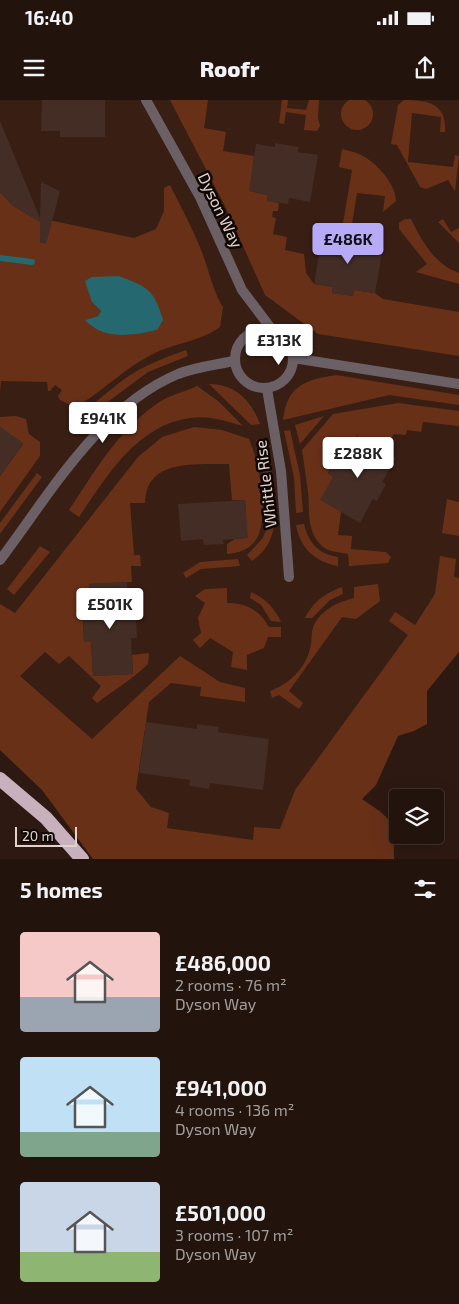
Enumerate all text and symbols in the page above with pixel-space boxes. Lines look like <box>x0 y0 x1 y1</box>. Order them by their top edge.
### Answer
text: 16:40 <box>25 6 73 29</box>
icon: menu <box>20 54 48 82</box>
icon: share <box>411 54 439 82</box>
text: Roofr <box>200 55 259 81</box>
street label: Dyson Way <box>195 169 248 251</box>
pin: £486K <box>313 222 383 265</box>
text: £486K <box>323 229 373 248</box>
pin: £313K <box>244 324 314 366</box>
text: £313K <box>257 330 301 349</box>
pin: £941K <box>68 402 138 444</box>
text: £941K <box>80 408 126 427</box>
pin: £288K <box>323 436 393 479</box>
street label: Whittle Rise <box>250 439 280 529</box>
text: £288K <box>334 443 382 462</box>
pin: £501K <box>75 588 145 630</box>
text: £501K <box>87 594 133 613</box>
map controls <box>389 789 444 844</box>
button: layers <box>389 789 444 844</box>
scale bar <box>15 824 78 847</box>
text: 20 m <box>22 827 54 844</box>
icon: filters <box>411 875 439 903</box>
text: 5 homes <box>20 877 103 902</box>
text: £486,000 <box>175 950 271 975</box>
icon: home <box>60 952 120 1012</box>
text: 2 rooms · 76 m² <box>175 975 287 994</box>
text: Dyson Way <box>175 994 256 1013</box>
text: £941,000 <box>175 1075 267 1100</box>
icon: home <box>60 1077 120 1137</box>
text: 4 rooms · 136 m² <box>175 1100 294 1119</box>
text: Dyson Way <box>175 1119 256 1138</box>
text: £501,000 <box>175 1200 266 1225</box>
icon: home <box>60 1202 120 1262</box>
text: 3 rooms · 107 m² <box>175 1225 293 1244</box>
text: Dyson Way <box>175 1244 256 1263</box>

